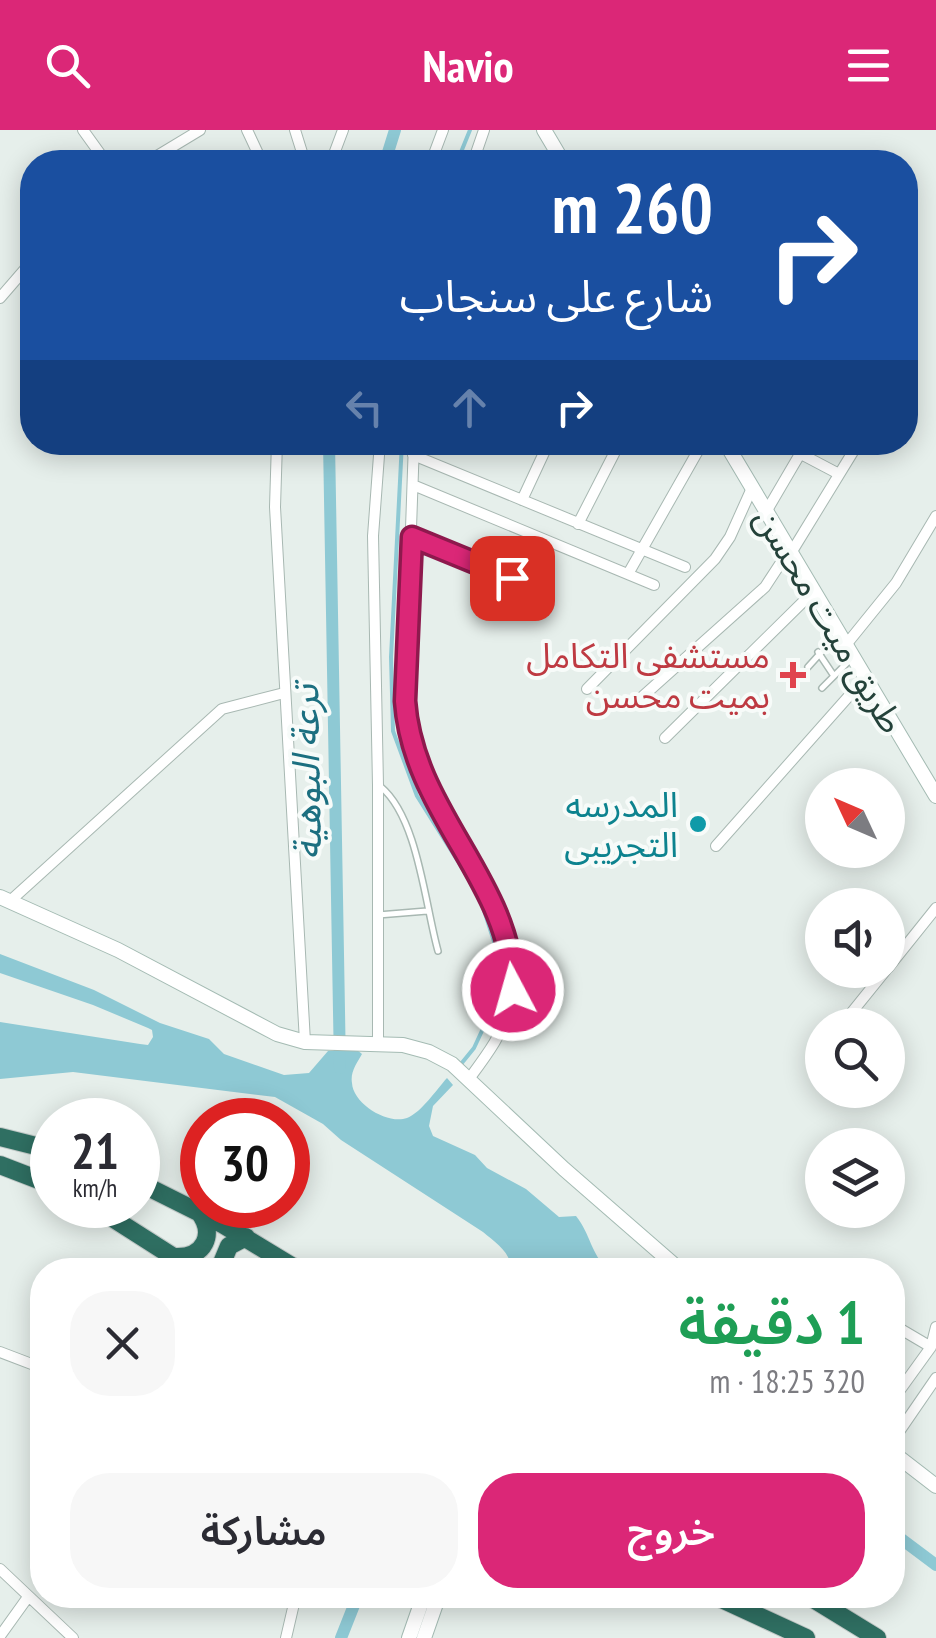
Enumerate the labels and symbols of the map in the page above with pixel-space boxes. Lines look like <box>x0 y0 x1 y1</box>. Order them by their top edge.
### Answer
street label: طريق ميت محسن <box>744 499 916 741</box>
pin <box>470 536 555 621</box>
place label: مستشفى التكامل بميت محسن <box>526 632 770 718</box>
marker: مستشفى التكامل بميت محسن <box>780 662 806 688</box>
water label: ترعة البوهية <box>279 679 331 860</box>
north arrow <box>805 768 905 868</box>
place label: المدرسه التجريبى <box>564 781 678 867</box>
marker: المدرسه التجريبى <box>687 813 709 835</box>
position arrow <box>461 938 565 1042</box>
speed limit sign: 30 <box>180 1098 310 1228</box>

